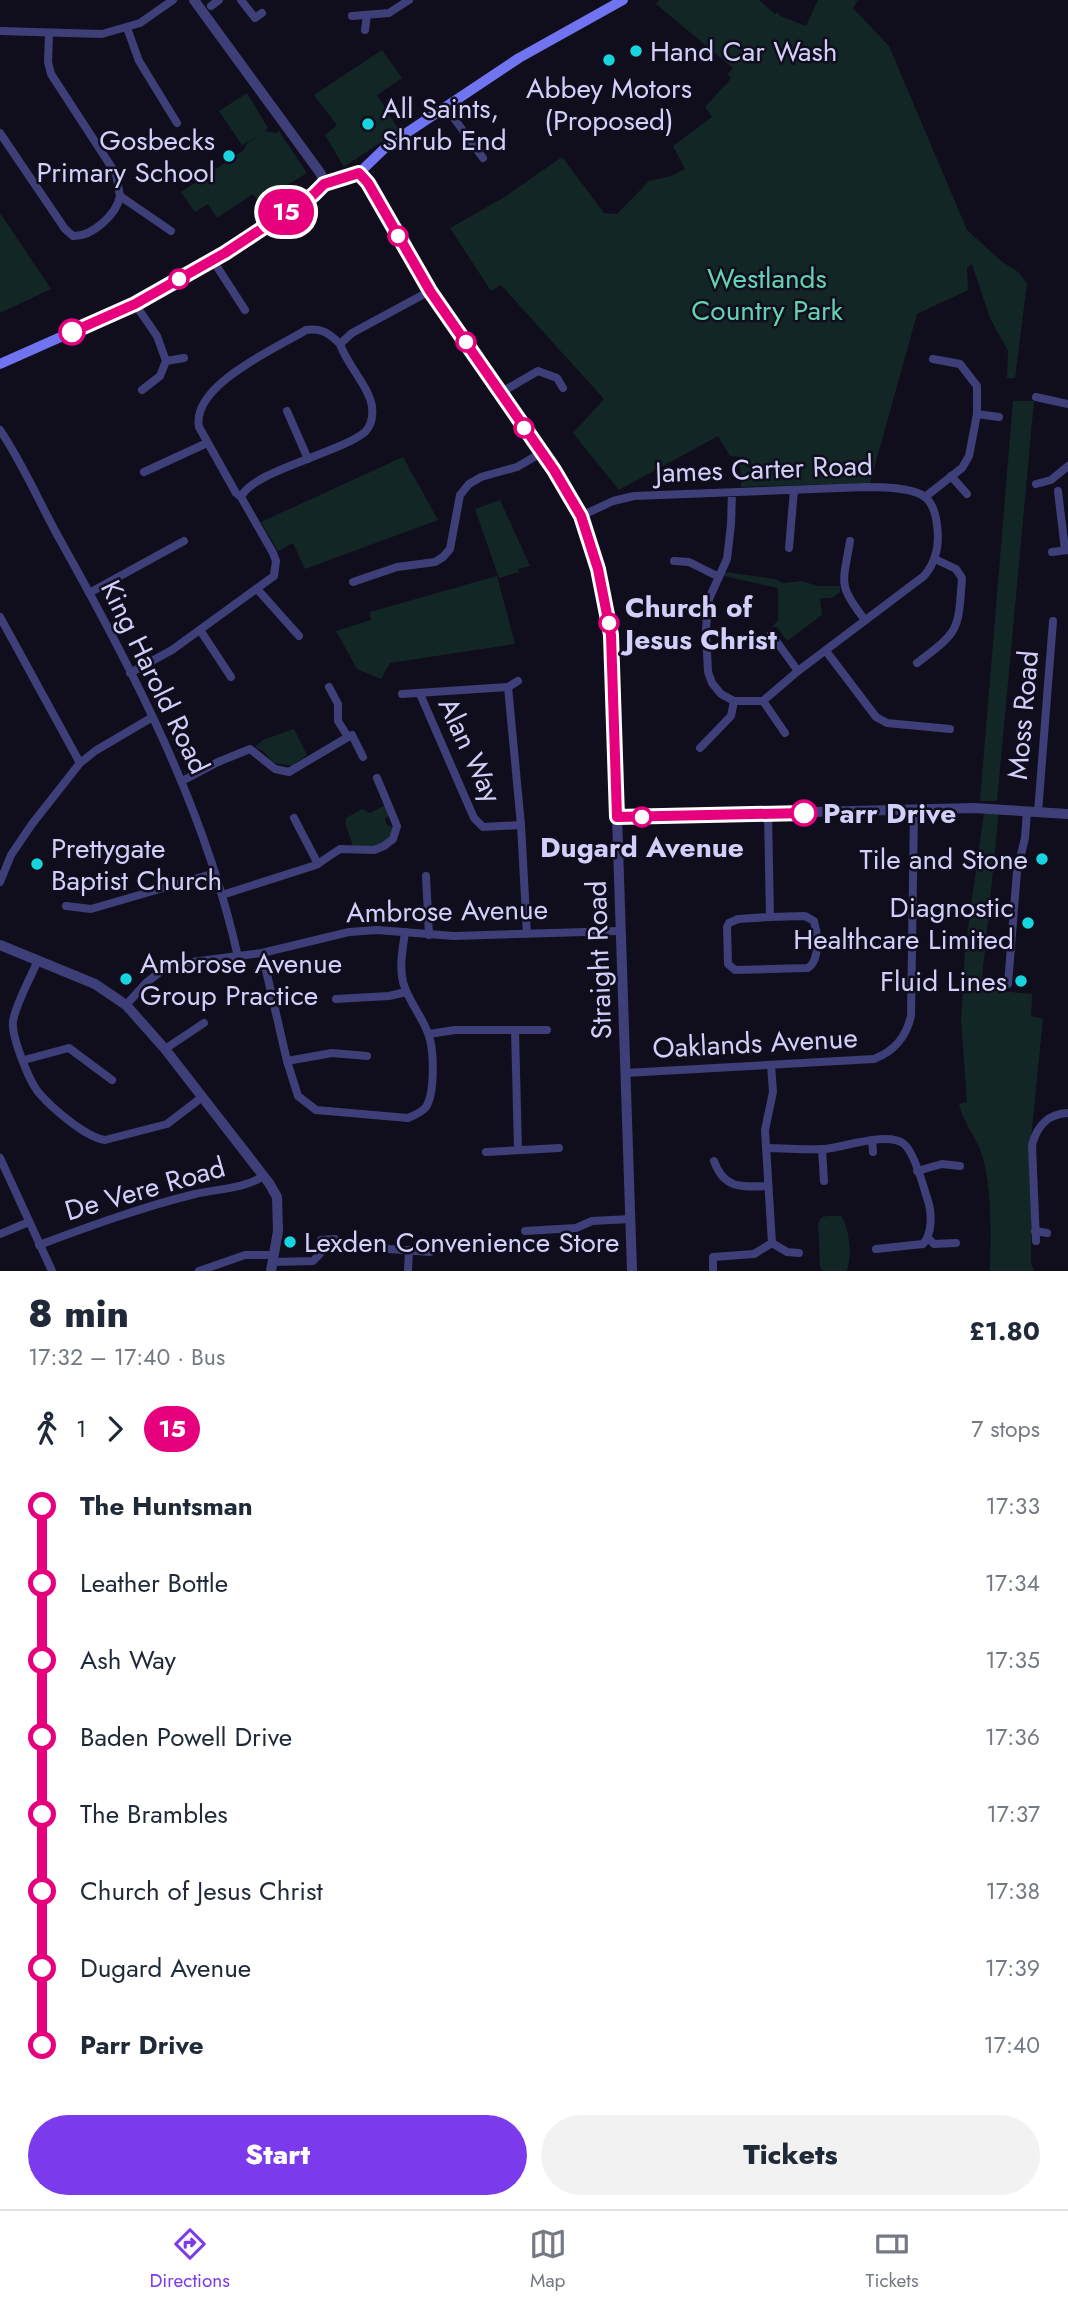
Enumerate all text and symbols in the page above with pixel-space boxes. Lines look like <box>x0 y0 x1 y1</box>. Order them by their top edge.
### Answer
place label: Hand Car Wash <box>650 31 838 72</box>
marker: Hand Car Wash <box>628 43 644 59</box>
marker: Abbey Motors (Proposed) <box>601 52 617 68</box>
place label: Abbey Motors (Proposed) <box>526 68 692 141</box>
place label: All Saints, Shrub End <box>382 88 507 161</box>
marker: All Saints, Shrub End <box>360 116 376 132</box>
place label: Gosbecks Primary School <box>36 120 215 193</box>
marker: Gosbecks Primary School <box>221 148 237 164</box>
line badge: 15 <box>254 189 318 235</box>
text: 15 <box>272 194 300 229</box>
unlabelled marker <box>388 226 408 246</box>
park label: Westlands Country Park <box>691 258 844 331</box>
unlabelled marker <box>169 269 189 289</box>
unlabelled marker <box>59 319 85 345</box>
unlabelled marker <box>456 332 476 352</box>
unlabelled marker <box>514 418 534 438</box>
street label: James Carter Road <box>650 445 874 493</box>
street label: King Harold Road <box>90 573 220 781</box>
place label: Church of Jesus Christ <box>620 587 777 660</box>
marker: Church of Jesus Christ <box>599 613 619 633</box>
street label: Moss Road <box>997 649 1049 781</box>
street label: Alan Way <box>428 691 513 810</box>
place label: Parr Drive <box>823 793 956 834</box>
marker: Parr Drive <box>791 800 817 826</box>
marker: Dugard Avenue <box>632 807 652 827</box>
place label: Dugard Avenue <box>540 827 744 868</box>
place label: Prettygate Baptist Church <box>51 828 222 901</box>
place label: Tile and Stone <box>859 839 1028 880</box>
marker: Tile and Stone <box>1034 851 1050 867</box>
marker: Prettygate Baptist Church <box>29 856 45 872</box>
street label: Straight Road <box>576 880 622 1040</box>
place label: Diagnostic Healthcare Limited <box>793 887 1014 960</box>
street label: Ambrose Avenue <box>346 889 548 933</box>
marker: Diagnostic Healthcare Limited <box>1020 915 1036 931</box>
place label: Ambrose Avenue Group Practice <box>140 943 342 1016</box>
place label: Fluid Lines <box>880 961 1007 1002</box>
marker: Ambrose Avenue Group Practice <box>118 971 134 987</box>
marker: Fluid Lines <box>1013 973 1029 989</box>
street label: Oaklands Avenue <box>651 1017 859 1069</box>
street label: De Vere Road <box>60 1147 230 1231</box>
place label: Lexden Convenience Store <box>304 1222 619 1263</box>
marker: Lexden Convenience Store <box>282 1234 298 1250</box>
text: 8 min <box>28 1286 129 1341</box>
text: £1.80 <box>969 1312 1040 1350</box>
text: 17:32 – 17:40 · Bus <box>28 1340 225 1374</box>
icon: walk <box>28 1410 66 1448</box>
icon: forward <box>96 1410 134 1448</box>
text: 15 <box>158 1411 186 1446</box>
text: 1 <box>76 1412 86 1446</box>
text: 7 stops <box>971 1412 1040 1446</box>
text: The Huntsman <box>80 1487 253 1525</box>
text: 17:33 <box>986 1489 1040 1523</box>
text: Leather Bottle <box>80 1564 228 1602</box>
text: 17:34 <box>985 1566 1040 1600</box>
text: Ash Way <box>80 1641 176 1679</box>
text: 17:35 <box>985 1643 1040 1677</box>
text: Baden Powell Drive <box>80 1718 292 1756</box>
text: 17:36 <box>985 1720 1040 1754</box>
text: The Brambles <box>80 1795 228 1833</box>
text: 17:37 <box>986 1797 1040 1831</box>
text: Church of Jesus Christ <box>80 1872 323 1910</box>
text: 17:38 <box>986 1874 1040 1908</box>
text: Dugard Avenue <box>80 1949 251 1987</box>
text: 17:39 <box>985 1951 1040 1985</box>
text: Parr Drive <box>80 2026 204 2064</box>
text: 17:40 <box>983 2028 1040 2062</box>
button: Start <box>28 2115 527 2195</box>
button: Tickets <box>541 2115 1040 2195</box>
tab: Directions <box>149 2225 230 2294</box>
tab: Map <box>529 2225 567 2294</box>
tab: Tickets <box>866 2225 919 2294</box>

